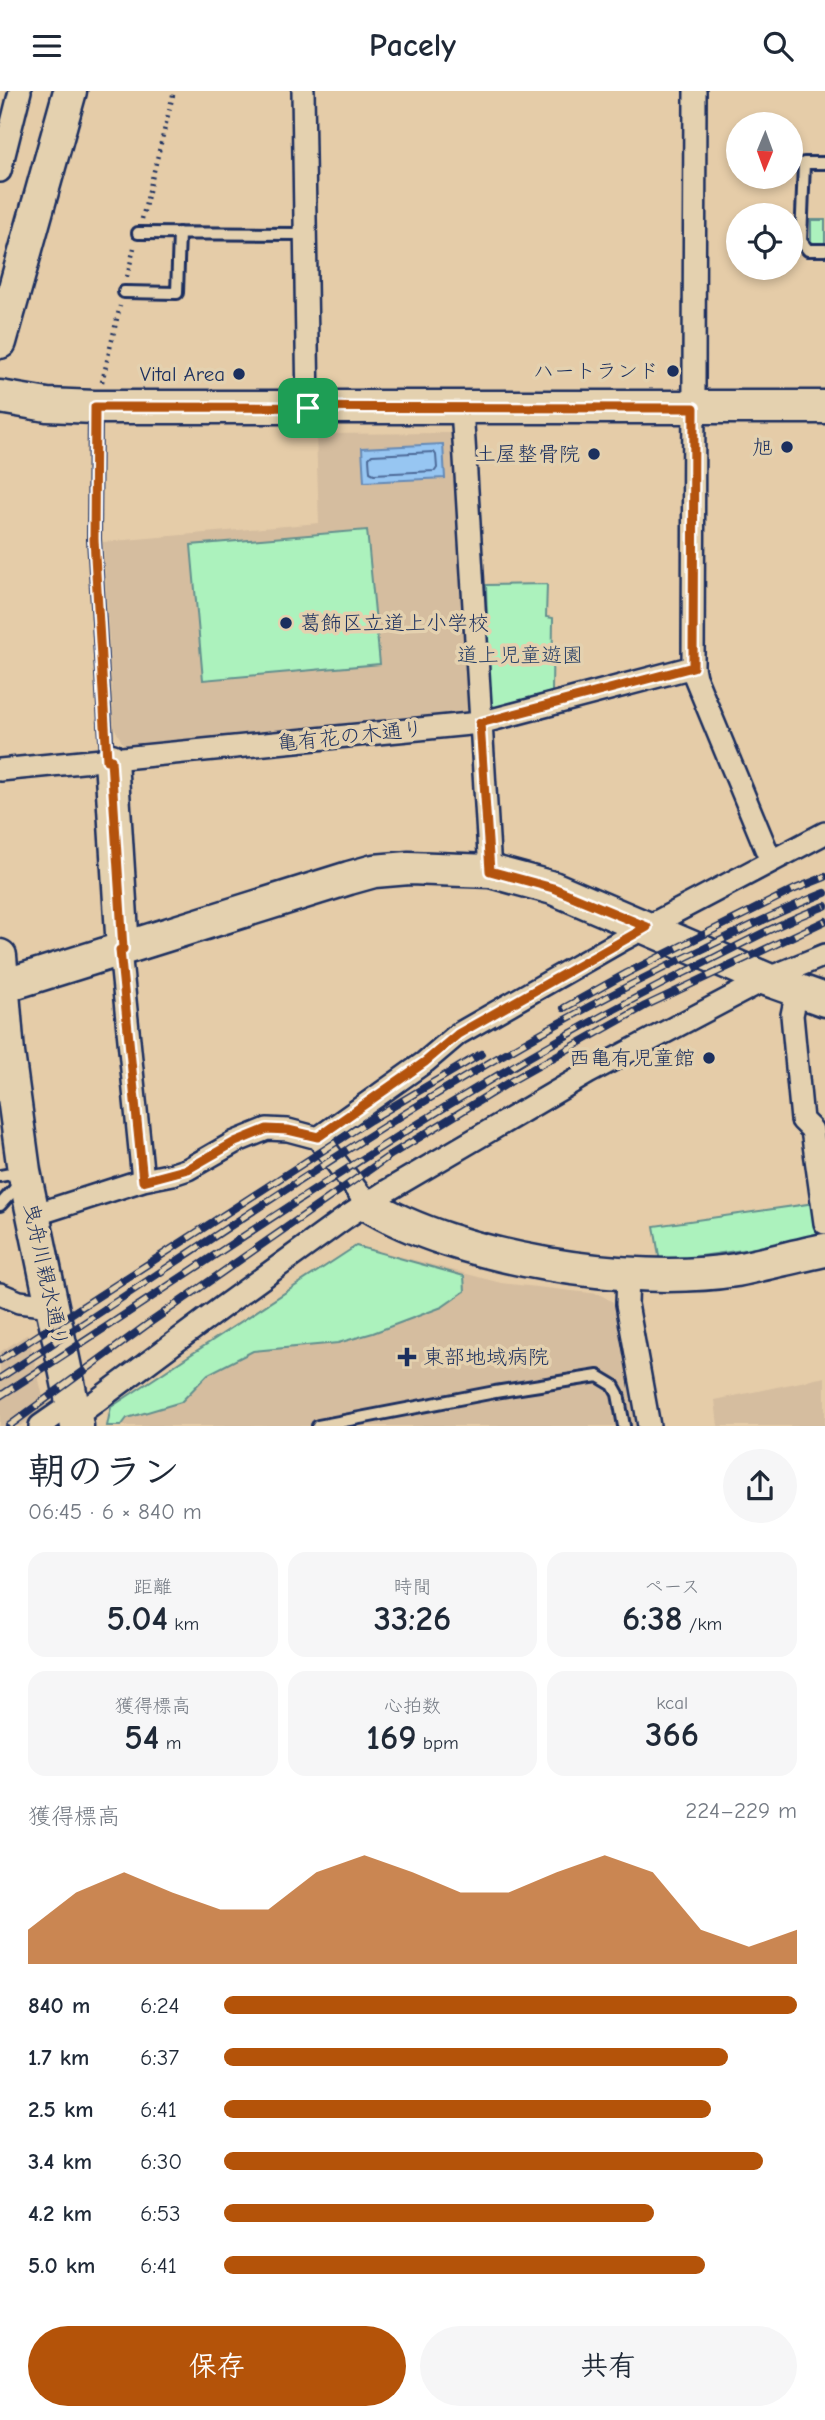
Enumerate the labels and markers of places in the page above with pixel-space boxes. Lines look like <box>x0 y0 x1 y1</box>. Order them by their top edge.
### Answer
place label: ハートランド <box>533 359 659 383</box>
place label: Vital Area <box>140 362 225 386</box>
marker: ハートランド <box>665 363 681 379</box>
marker: Vital Area <box>231 366 247 382</box>
pin <box>278 378 338 438</box>
place label: 旭 <box>752 435 773 459</box>
marker: 旭 <box>779 439 795 455</box>
place label: 土屋整骨院 <box>475 442 580 466</box>
marker: 土屋整骨院 <box>586 446 602 462</box>
place label: 葛飾区立道上小学校 <box>300 611 489 635</box>
marker: 葛飾区立道上小学校 <box>278 615 294 631</box>
place label: 西亀有児童館 <box>569 1046 695 1070</box>
marker: 西亀有児童館 <box>701 1050 717 1066</box>
place label: 東部地域病院 <box>423 1345 549 1369</box>
marker: 東部地域病院 <box>397 1347 417 1367</box>

